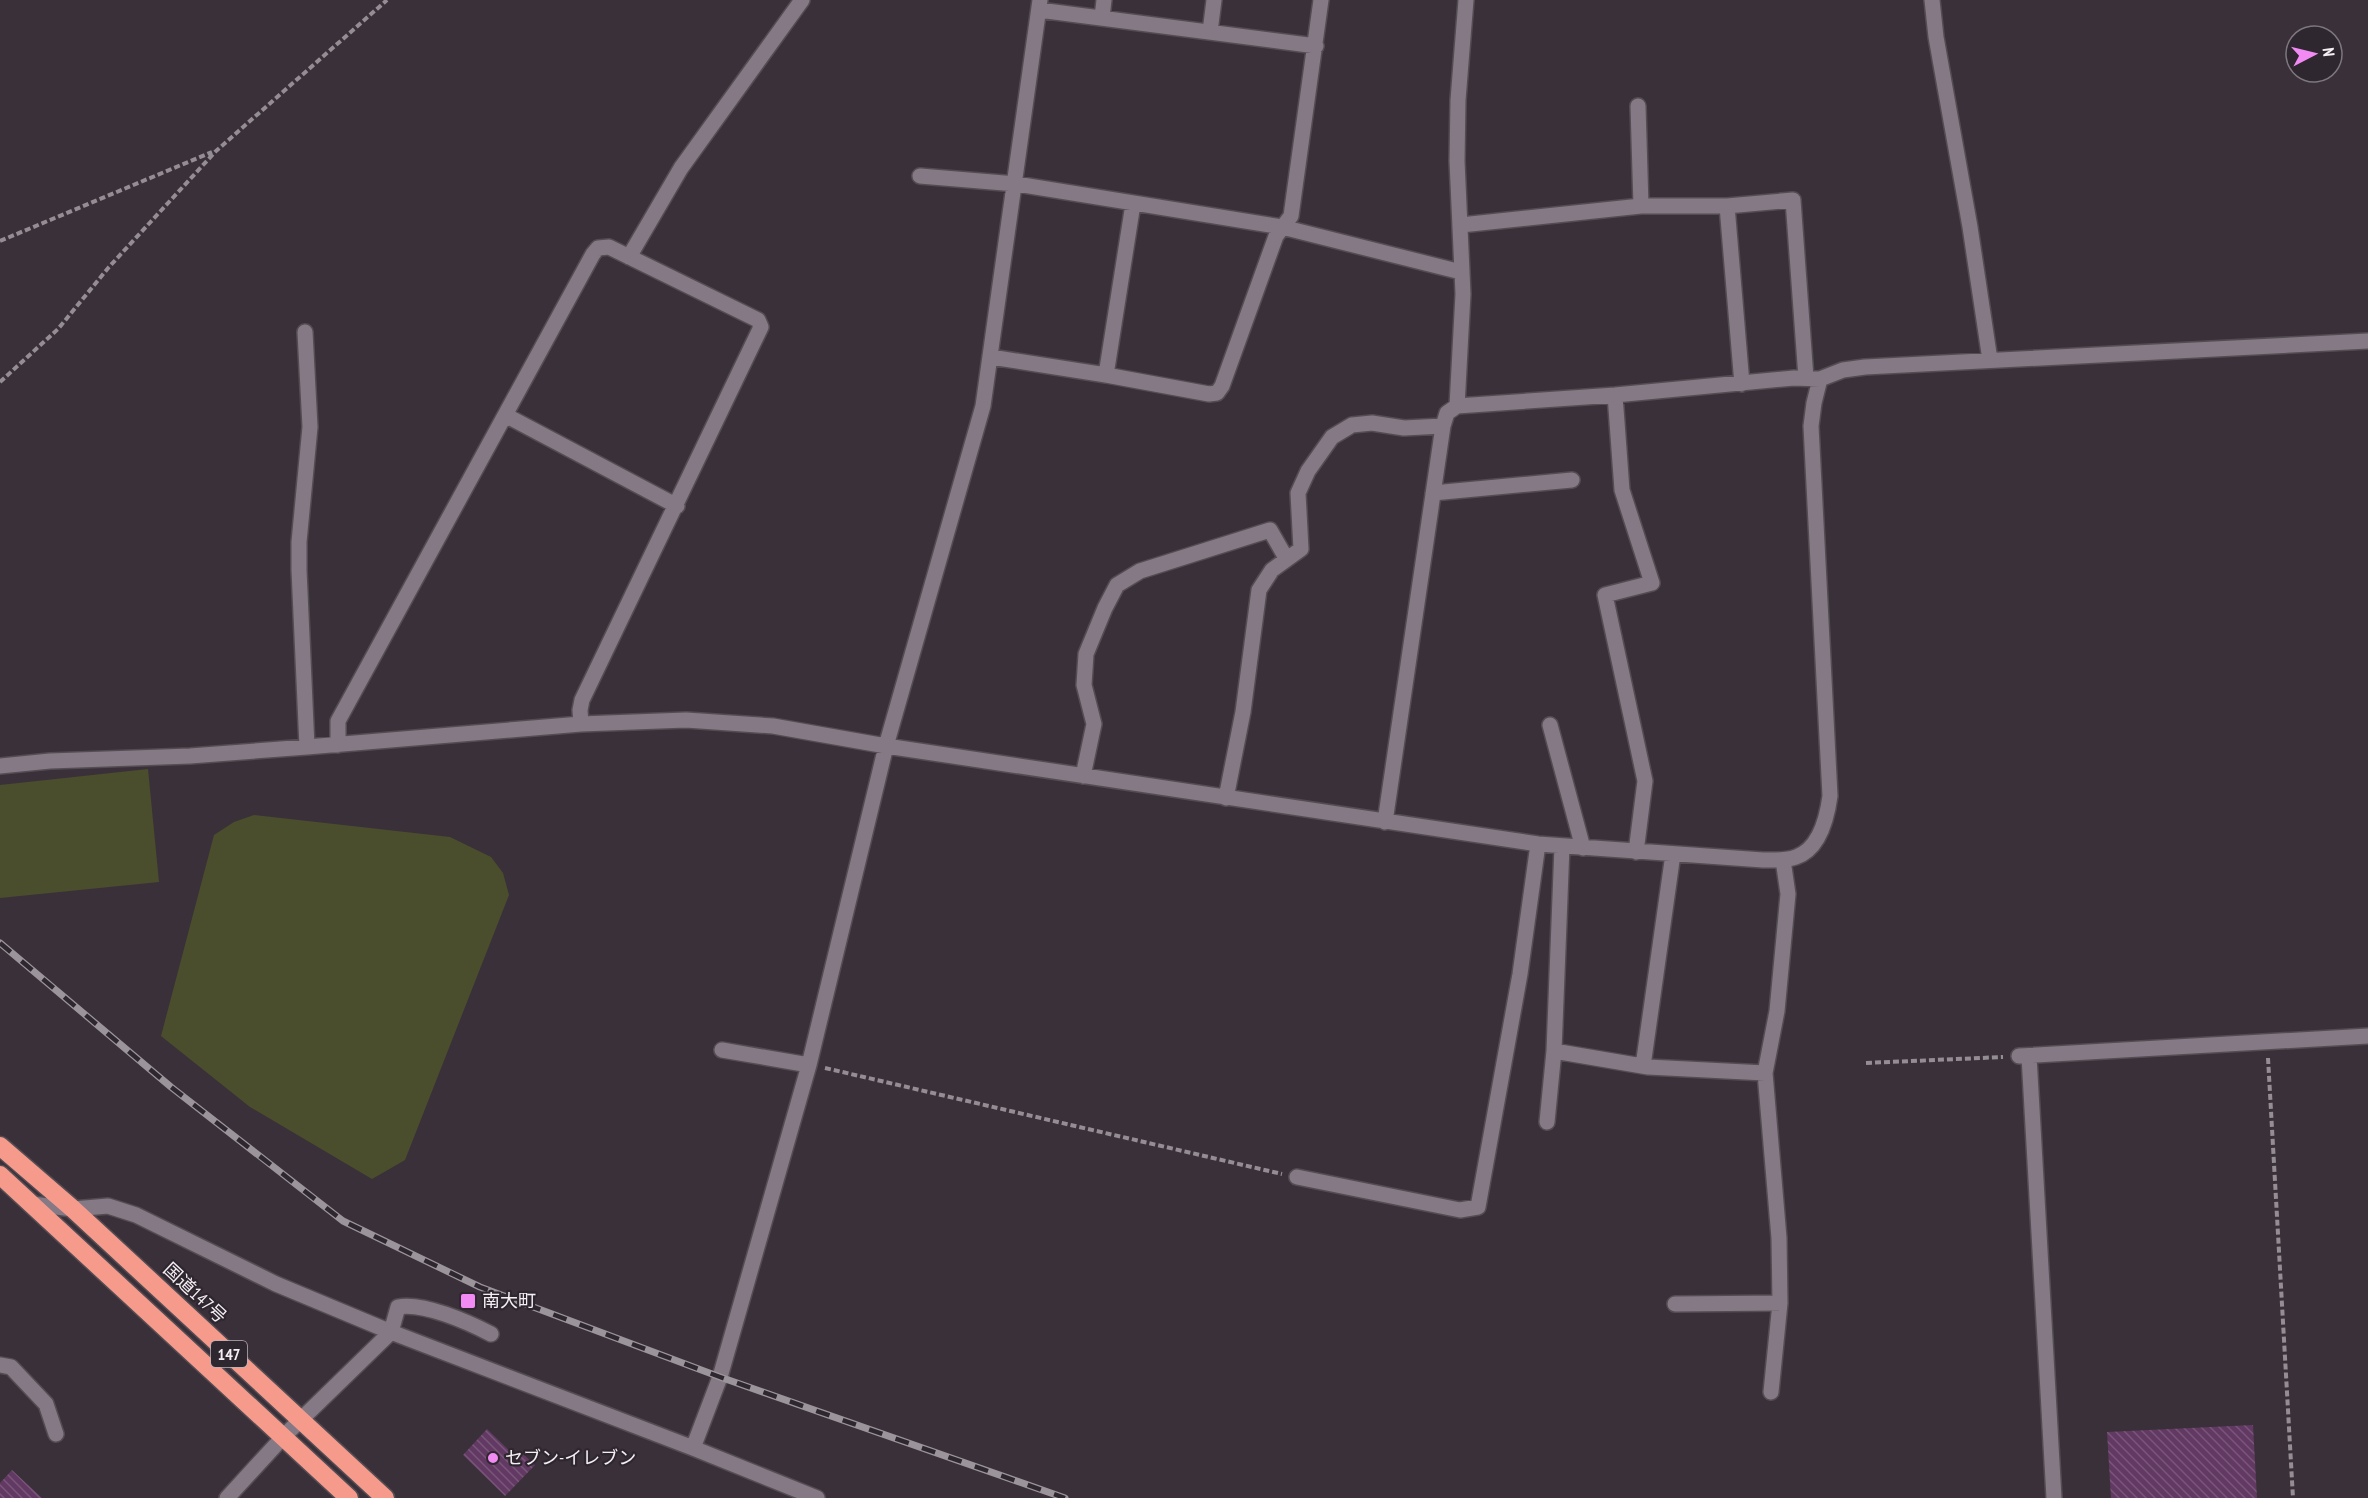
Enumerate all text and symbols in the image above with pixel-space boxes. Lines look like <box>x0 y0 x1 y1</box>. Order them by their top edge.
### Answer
north arrow <box>2284 24 2344 84</box>
text: N <box>2318 47 2339 58</box>
street label: 国道147号 <box>159 1258 232 1328</box>
place label: 南大町 <box>482 1289 536 1312</box>
marker: 南大町 <box>459 1292 477 1310</box>
road number: 147 <box>211 1341 247 1367</box>
place label: セブン-イレブン <box>505 1446 636 1469</box>
marker: セブン-イレブン <box>486 1451 500 1465</box>

